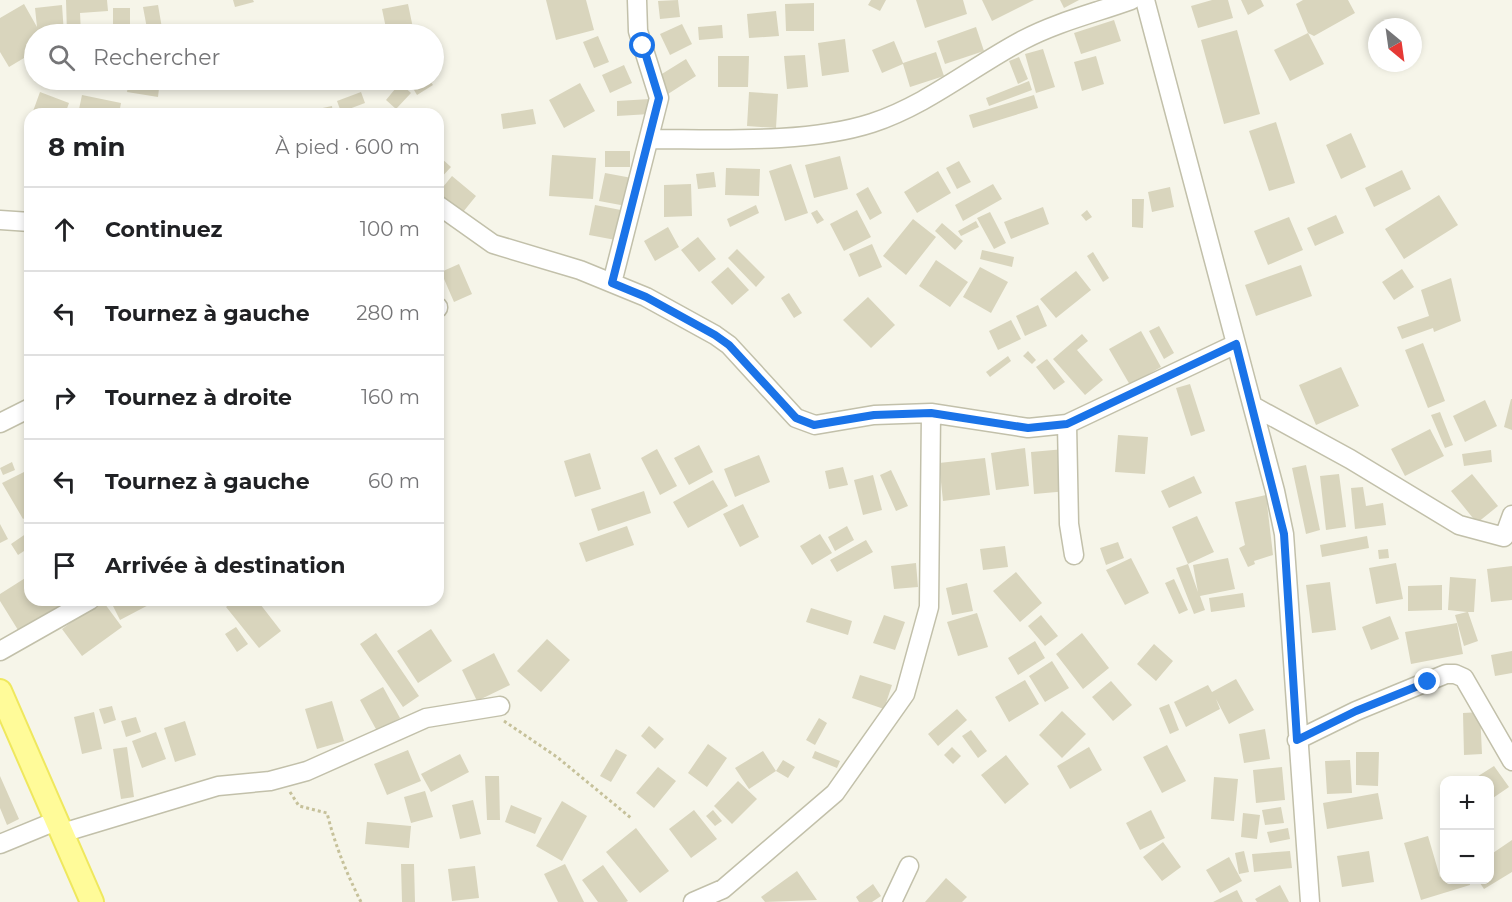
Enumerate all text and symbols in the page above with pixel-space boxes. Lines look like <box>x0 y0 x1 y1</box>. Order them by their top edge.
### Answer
north arrow <box>1368 18 1422 72</box>
search box <box>24 24 444 90</box>
route start <box>629 32 655 58</box>
icon: search <box>45 41 78 74</box>
text: Rechercher <box>93 44 220 71</box>
text: 8 min <box>48 131 126 163</box>
text: À pied · 600 m <box>275 135 420 159</box>
icon: ahead <box>48 213 81 246</box>
text: Continuez <box>105 216 222 243</box>
text: 100 m <box>360 217 420 241</box>
icon: left <box>48 297 81 330</box>
text: Tournez à gauche <box>105 300 310 327</box>
text: 280 m <box>356 301 420 325</box>
icon: right <box>48 381 81 414</box>
text: Tournez à droite <box>105 384 292 411</box>
text: 160 m <box>361 385 420 409</box>
icon: left <box>48 465 81 498</box>
text: Tournez à gauche <box>105 468 310 495</box>
text: 60 m <box>368 469 420 493</box>
icon: arrive <box>48 549 81 582</box>
text: Arrivée à destination <box>105 552 345 579</box>
route end <box>1414 668 1440 694</box>
map controls <box>1440 776 1494 884</box>
button: + <box>1440 776 1494 830</box>
button: − <box>1440 830 1494 884</box>

